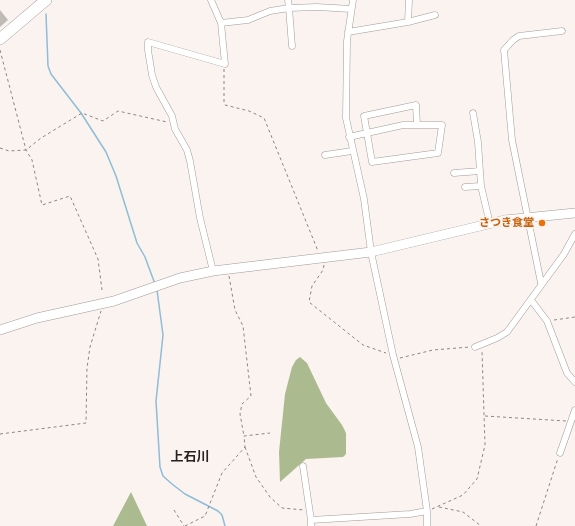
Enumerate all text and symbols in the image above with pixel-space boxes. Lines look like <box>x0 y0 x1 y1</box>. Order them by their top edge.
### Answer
place label: さつき食堂 <box>479 216 534 230</box>
marker: さつき食堂 <box>537 218 547 228</box>
district label: 上石川 <box>171 450 209 466</box>

